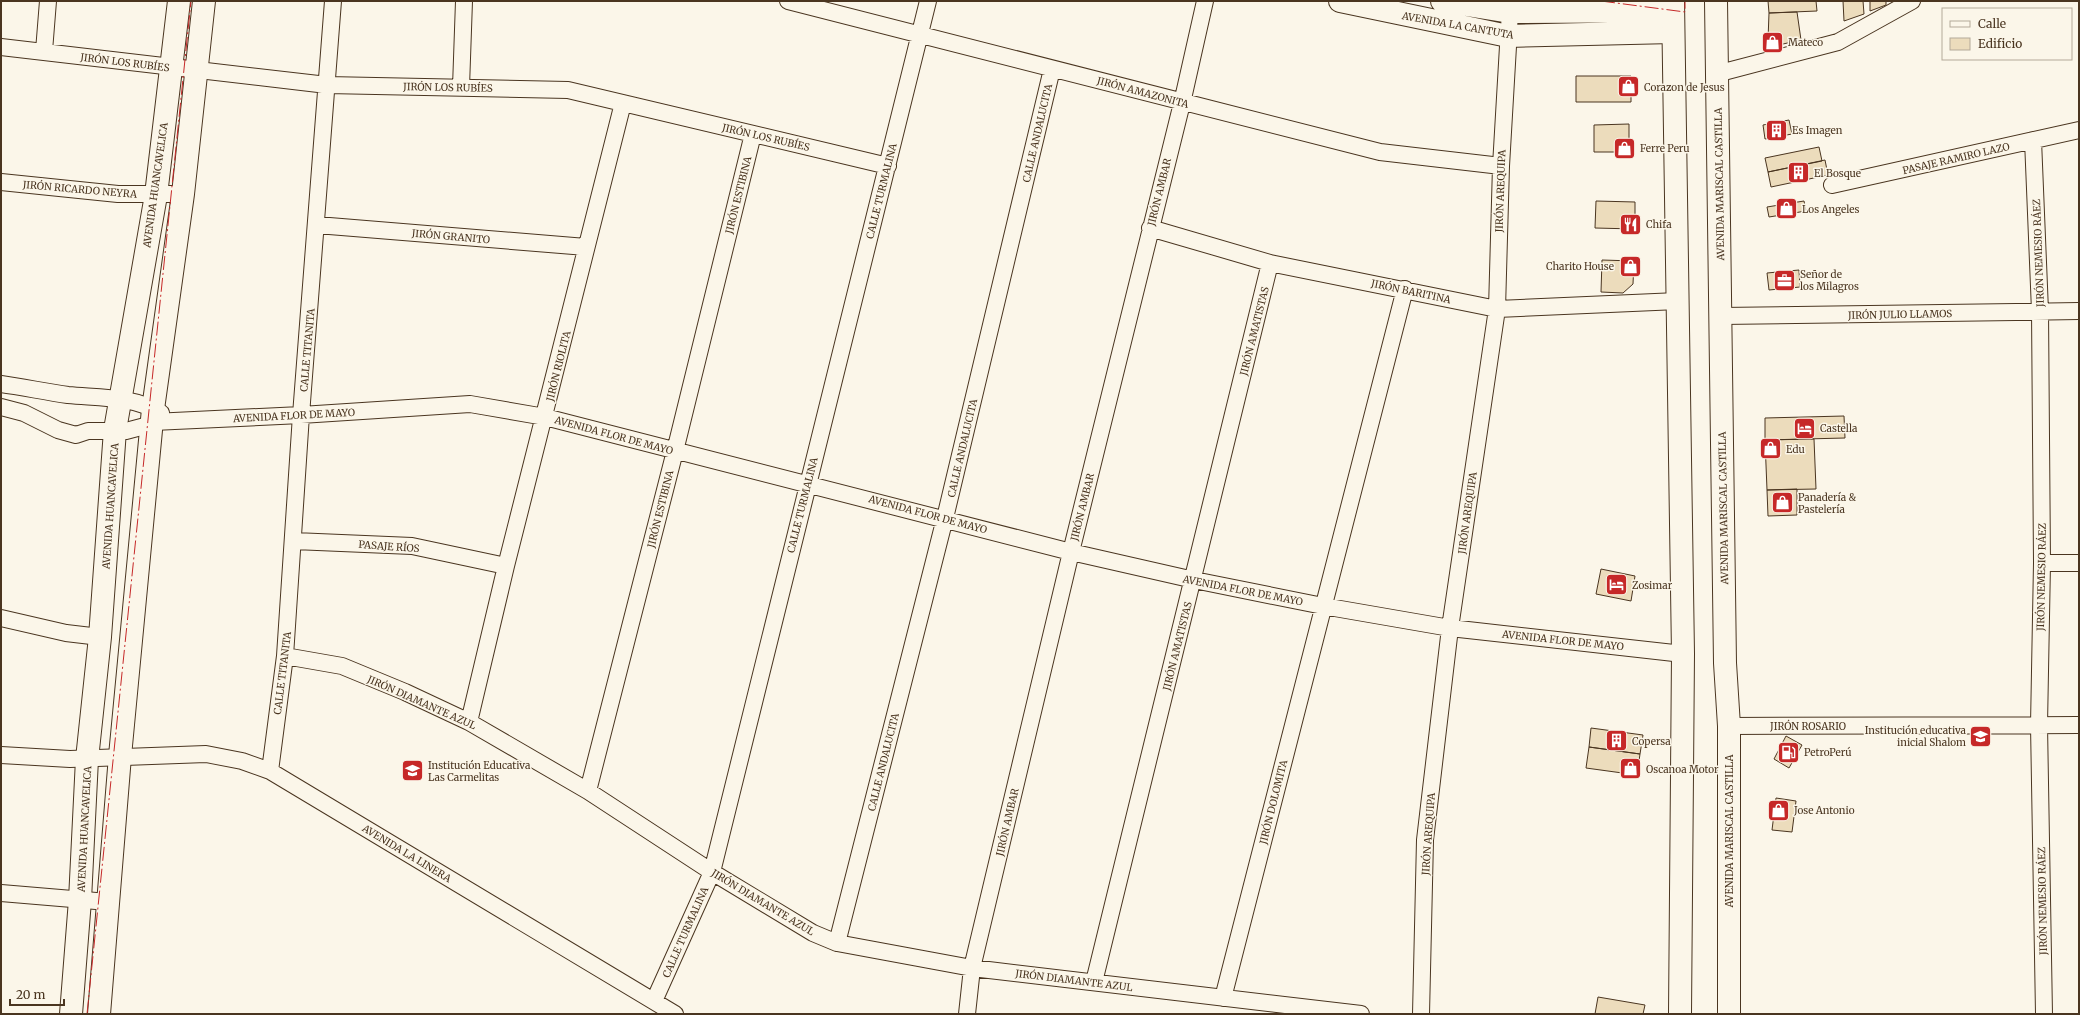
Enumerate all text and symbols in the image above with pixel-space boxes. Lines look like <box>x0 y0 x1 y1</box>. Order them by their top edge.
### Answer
legend <box>1942 8 2072 60</box>
street label: AVENIDA LA CANTUTA <box>1400 9 1516 42</box>
text: Calle <box>1978 16 2006 31</box>
shop icon: Mateco <box>1759 29 1785 55</box>
place label: Mateco <box>1788 36 1823 49</box>
text: Edificio <box>1978 36 2022 51</box>
street label: JIRÓN LOS RUBÍES <box>79 49 170 74</box>
street label: JIRÓN AMAZONITA <box>1095 73 1191 111</box>
shop icon: Corazon de Jesus <box>1615 74 1641 100</box>
street label: JIRÓN LOS RUBÍES <box>402 79 493 95</box>
place label: Corazon de Jesus <box>1644 81 1725 94</box>
street label: CALLE ANDALUCITA <box>1020 82 1055 184</box>
street label: AVENIDA MARISCAL CASTILLA <box>1712 106 1727 262</box>
building icon: Es Imagen <box>1764 117 1790 143</box>
street label: JIRÓN LOS RUBÍES <box>720 120 811 154</box>
street label: AVENIDA HUANCAVELICA <box>140 121 171 250</box>
place label: Es Imagen <box>1792 124 1843 137</box>
shop icon: Ferre Peru <box>1612 135 1638 161</box>
street label: PASAJE RAMIRO LAZO <box>1901 140 2011 177</box>
street label: CALLE TURMALINA <box>863 141 900 240</box>
place label: Ferre Peru <box>1640 142 1690 155</box>
street label: JIRÓN AREQUIPA <box>1492 148 1508 234</box>
street label: JIRÓN ESTIBINA <box>721 154 755 236</box>
street label: JIRÓN AMBAR <box>1144 157 1174 228</box>
building icon: El Bosque <box>1785 160 1811 186</box>
place label: El Bosque <box>1814 167 1861 180</box>
street label: JIRÓN RICARDO NEYRA <box>21 177 139 201</box>
shop icon: Los Angeles <box>1774 196 1800 222</box>
street label: JIRÓN NEMESIO RÁEZ <box>2029 198 2047 308</box>
place label: Los Angeles <box>1802 203 1860 216</box>
restaurant icon: Chifa <box>1618 211 1644 237</box>
place label: Chifa <box>1646 218 1672 231</box>
street label: JIRÓN GRANITO <box>410 226 491 246</box>
shop icon: Charito House <box>1617 253 1643 279</box>
place label: Charito House <box>1546 260 1614 273</box>
office icon: Señor de los Milagros <box>1771 267 1797 293</box>
place label: Señor de los Milagros <box>1800 268 1859 293</box>
street label: JIRÓN BARITINA <box>1369 276 1453 306</box>
street label: JIRÓN AMATISTAS <box>1236 285 1272 378</box>
street label: JIRÓN JULIO LLAMOS <box>1847 306 1952 322</box>
street label: CALLE TITANITA <box>297 307 318 392</box>
street label: JIRÓN RIOLITA <box>542 328 574 404</box>
street label: CALLE ANDALUCITA <box>945 397 980 499</box>
street label: AVENIDA FLOR DE MAYO <box>232 406 355 425</box>
street label: AVENIDA FLOR DE MAYO <box>552 413 675 458</box>
hotel icon: Castella <box>1792 415 1818 441</box>
place label: Castella <box>1820 422 1858 435</box>
street label: AVENIDA MARISCAL CASTILLA <box>1716 430 1731 586</box>
shop icon: Edu <box>1757 436 1783 462</box>
street label: AVENIDA HUANCAVELICA <box>100 442 121 570</box>
place label: Edu <box>1786 443 1805 456</box>
street label: CALLE TURMALINA <box>784 455 821 554</box>
street label: JIRÓN ESTIBINA <box>643 468 677 550</box>
street label: JIRÓN AREQUIPA <box>1454 470 1480 556</box>
street label: JIRÓN AMBAR <box>1067 472 1097 543</box>
shop icon: Panadería & Pastelería <box>1769 490 1795 516</box>
place label: Panadería & Pastelería <box>1798 491 1856 516</box>
street label: AVENIDA FLOR DE MAYO <box>866 492 989 537</box>
street label: JIRÓN NEMESIO RÁEZ <box>2033 522 2049 632</box>
street label: PASAJE RÍOS <box>358 537 420 555</box>
street label: AVENIDA FLOR DE MAYO <box>1181 572 1304 609</box>
hotel icon: Zosimar <box>1603 572 1629 598</box>
place label: Zosimar <box>1632 579 1673 592</box>
street label: JIRÓN AMATISTAS <box>1159 600 1195 693</box>
street label: AVENIDA FLOR DE MAYO <box>1501 628 1624 653</box>
street label: CALLE TITANITA <box>271 630 294 715</box>
street label: JIRÓN DIAMANTE AZUL <box>364 671 479 733</box>
street label: CALLE ANDALUCITA <box>865 711 902 813</box>
street label: JIRÓN ROSARIO <box>1769 719 1846 733</box>
school or university icon: Institución educativa inicial Shalom <box>1968 723 1994 749</box>
place label: Institución educativa inicial Shalom <box>1865 724 1967 749</box>
building icon: Copersa <box>1603 728 1629 754</box>
place label: Copersa <box>1632 735 1671 748</box>
fuel station icon: PetroPerú <box>1775 739 1801 765</box>
place label: PetroPerú <box>1804 746 1852 759</box>
street label: AVENIDA MARISCAL CASTILLA <box>1723 754 1736 909</box>
shop icon: Oscanoa Motor <box>1618 756 1644 782</box>
street label: JIRÓN DOLOMITA <box>1255 757 1290 847</box>
school or university icon: Institución Educativa Las Carmelitas <box>400 758 426 784</box>
place label: Institución Educativa Las Carmelitas <box>428 759 531 784</box>
place label: Oscanoa Motor <box>1646 763 1719 776</box>
street label: AVENIDA HUANCAVELICA <box>75 765 94 893</box>
street label: JIRÓN AMBAR <box>992 787 1022 858</box>
street label: JIRÓN AREQUIPA <box>1418 791 1438 877</box>
shop icon: Jose Antonio <box>1765 797 1791 823</box>
place label: Jose Antonio <box>1793 804 1855 817</box>
street label: AVENIDA LA LINERA <box>359 821 454 886</box>
street label: JIRÓN NEMESIO RÁEZ <box>2034 846 2050 956</box>
street label: JIRÓN DIAMANTE AZUL <box>708 865 818 939</box>
street label: CALLE TURMALINA <box>660 884 712 980</box>
street label: JIRÓN DIAMANTE AZUL <box>1014 966 1134 994</box>
scale bar <box>10 981 64 1007</box>
text: 20 m <box>16 987 45 1002</box>

